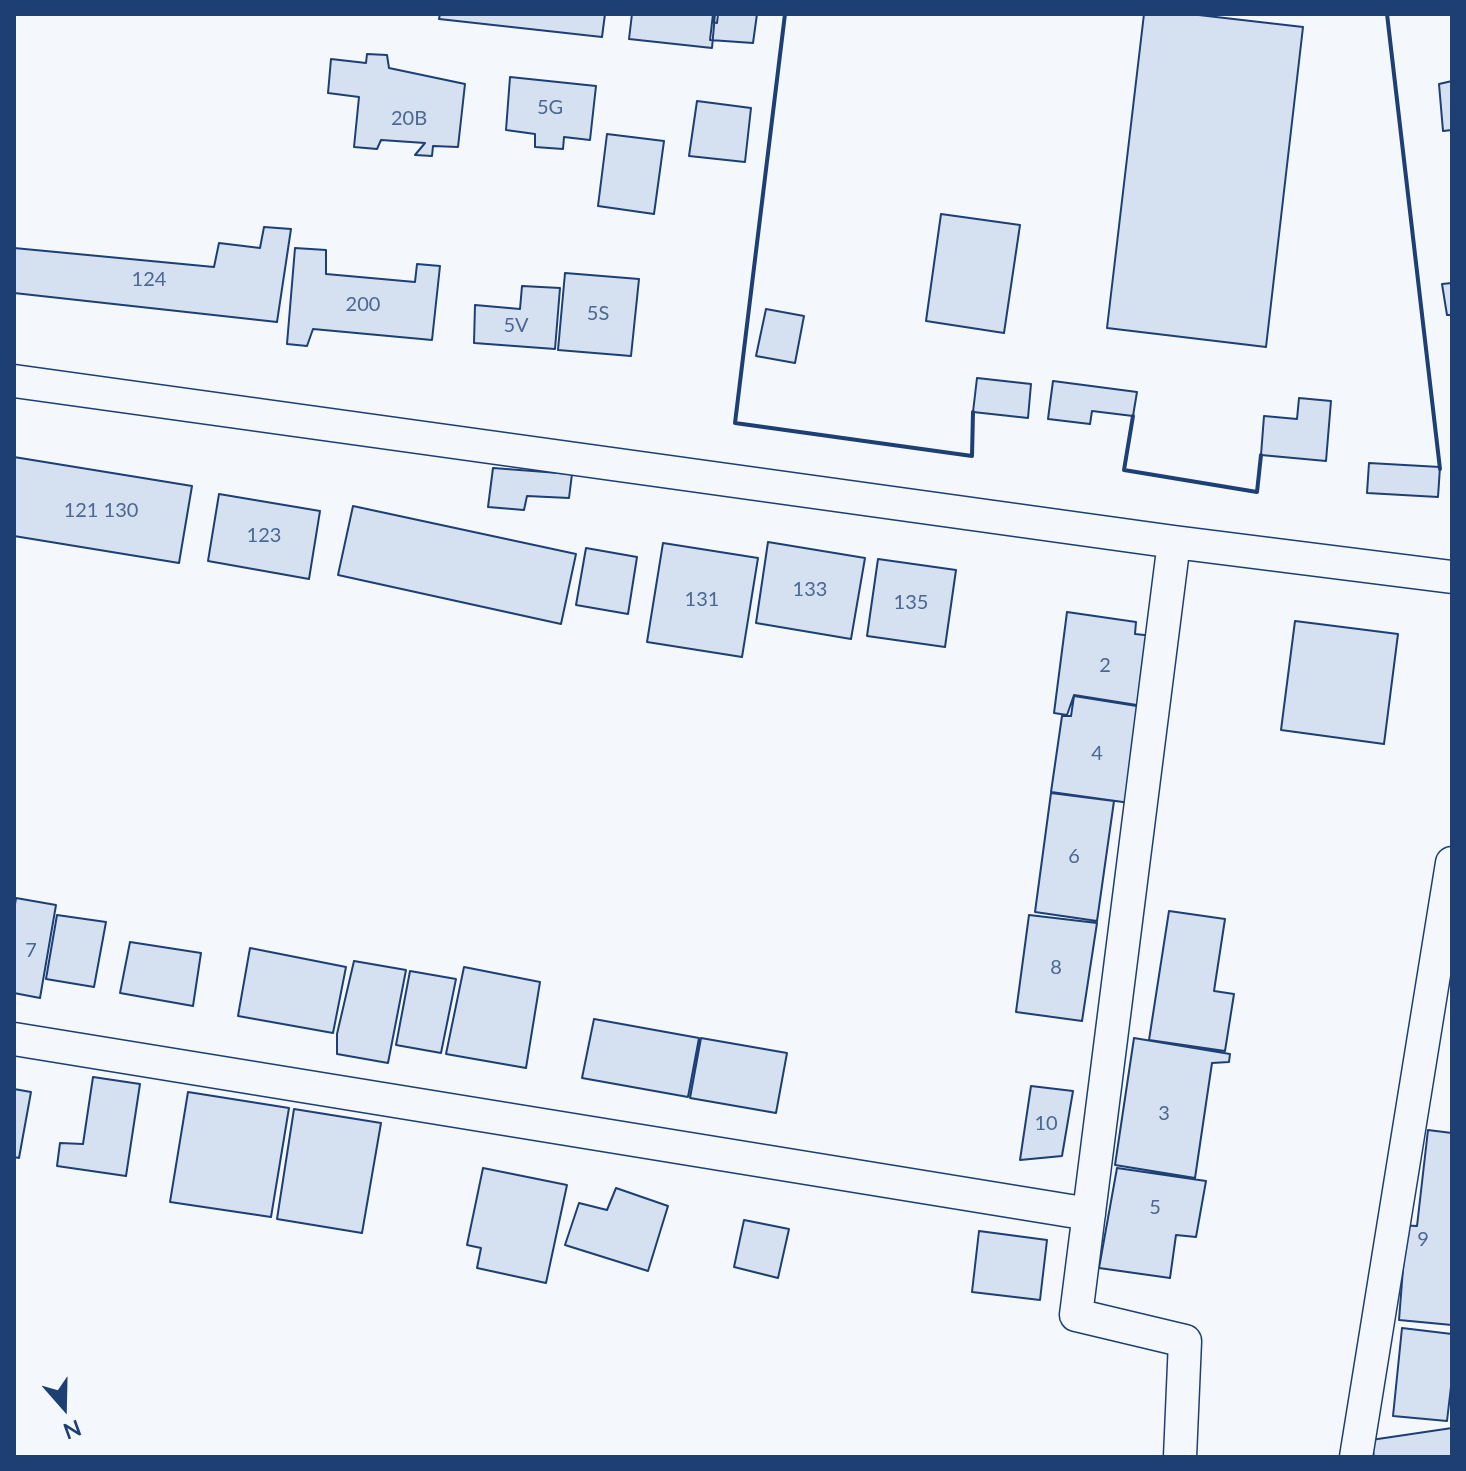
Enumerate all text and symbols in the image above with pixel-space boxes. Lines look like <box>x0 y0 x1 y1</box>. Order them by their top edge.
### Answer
house number: 5G <box>537 96 563 120</box>
house number: 20B <box>391 107 427 131</box>
house number: 124 <box>132 268 166 292</box>
house number: 200 <box>346 293 380 317</box>
house number: 5S <box>587 302 609 326</box>
house number: 5V <box>503 314 529 338</box>
house number: 121 130 <box>64 499 138 523</box>
house number: 123 <box>247 524 281 548</box>
house number: 133 <box>793 578 827 602</box>
house number: 131 <box>685 588 719 612</box>
house number: 135 <box>894 591 928 615</box>
house number: 2 <box>1099 654 1111 678</box>
house number: 4 <box>1091 742 1103 766</box>
house number: 6 <box>1068 845 1080 869</box>
house number: 7 <box>25 939 37 963</box>
house number: 8 <box>1050 956 1062 980</box>
house number: 3 <box>1158 1102 1170 1126</box>
house number: 10 <box>1034 1112 1058 1136</box>
house number: 5 <box>1149 1196 1161 1220</box>
house number: 9 <box>1417 1228 1429 1252</box>
north arrow <box>24 1367 104 1447</box>
text: N <box>60 1414 85 1446</box>

